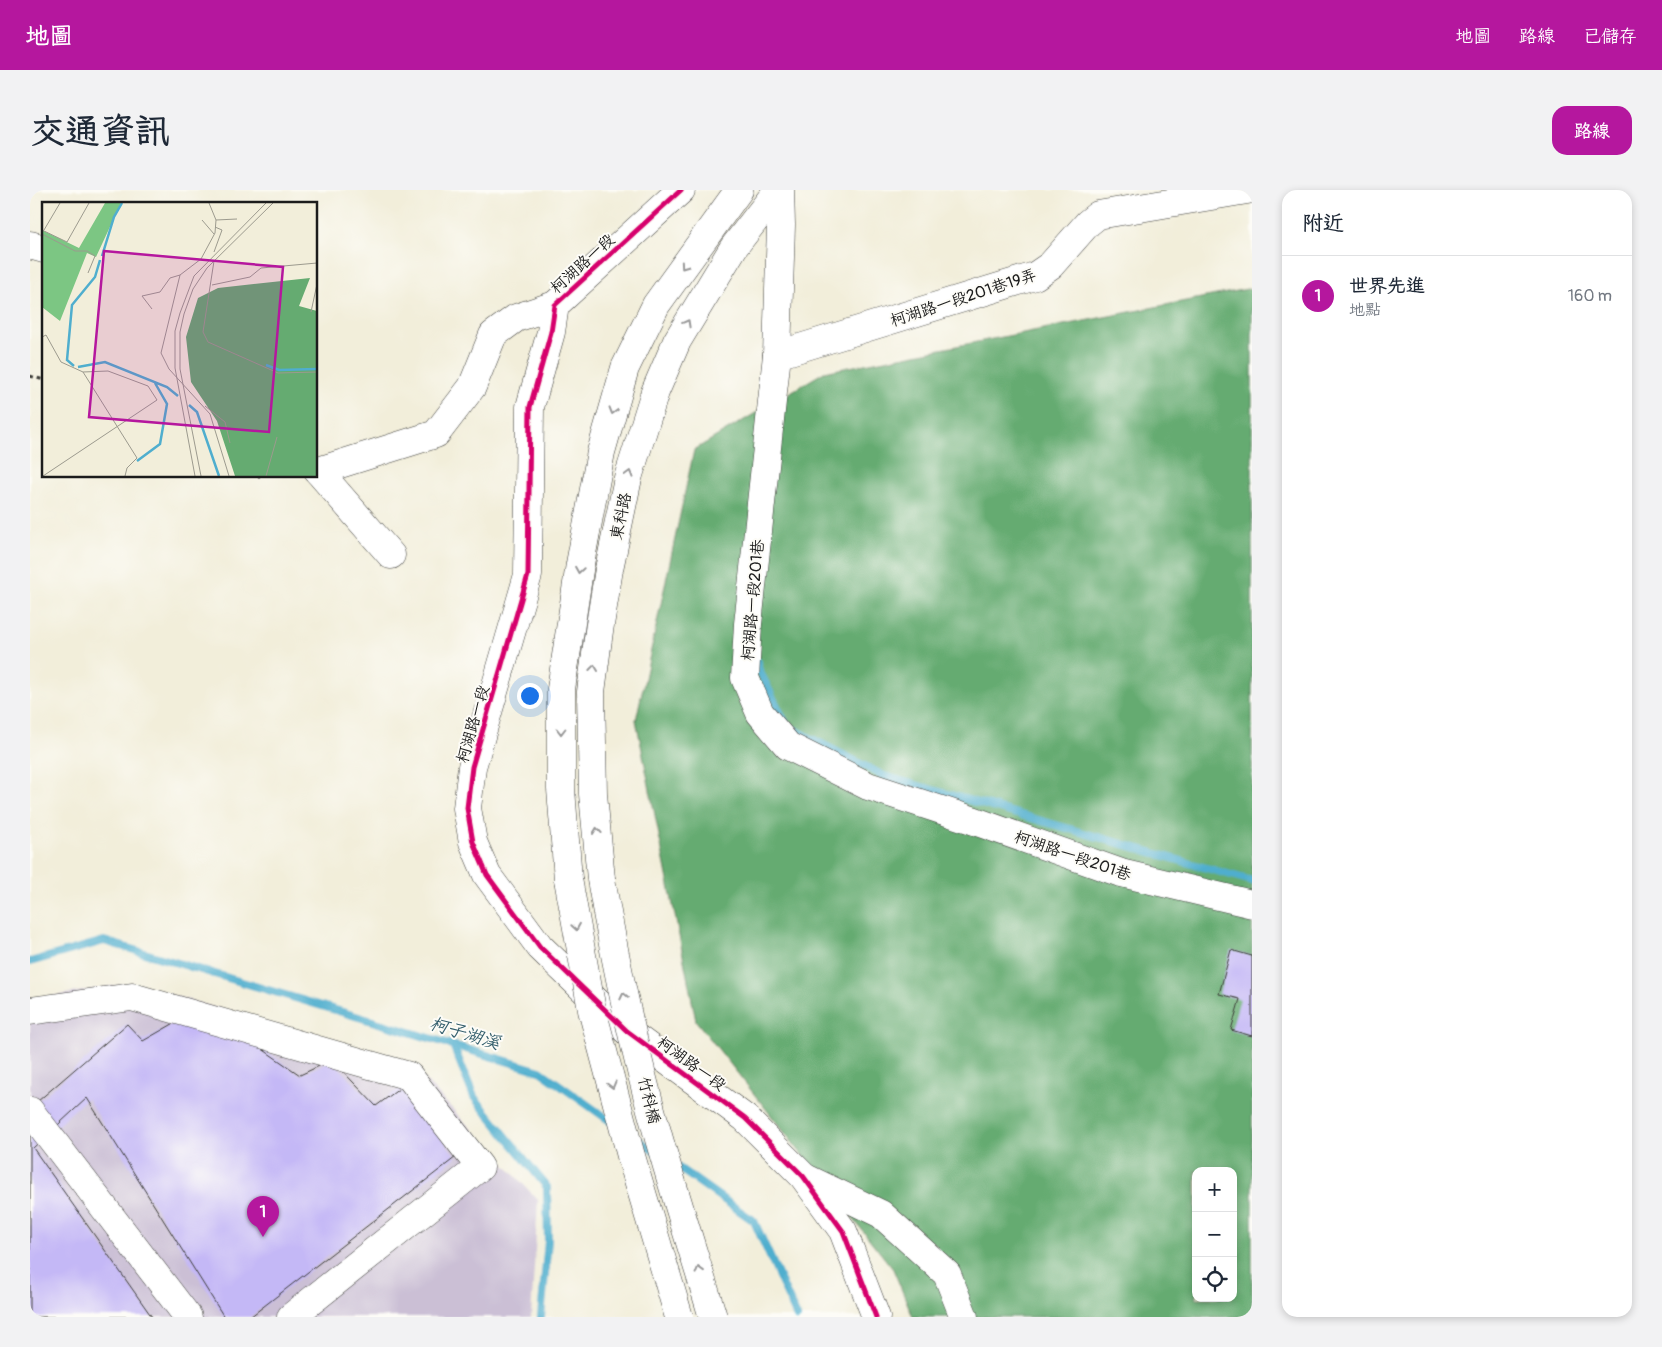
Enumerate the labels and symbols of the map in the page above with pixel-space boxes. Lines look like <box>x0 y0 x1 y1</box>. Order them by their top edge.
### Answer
inset map <box>42 202 318 478</box>
street label: 柯湖路一段 <box>546 230 619 298</box>
one-way arrow <box>681 261 690 270</box>
street label: 柯湖路一段201巷19弄 <box>888 265 1039 331</box>
one-way arrow <box>681 319 691 328</box>
one-way arrow <box>608 406 618 415</box>
one-way arrow <box>624 471 634 479</box>
street label: 東科路 <box>606 491 636 542</box>
street label: 柯湖路一段201巷 <box>738 538 768 662</box>
one-way arrow <box>574 565 584 574</box>
one-way arrow <box>588 664 599 672</box>
street label: 柯湖路一段 <box>452 683 494 765</box>
your location <box>517 683 543 709</box>
one-way arrow <box>556 728 566 735</box>
one-way arrow <box>592 826 603 834</box>
street label: 柯湖路一段201巷 <box>1012 827 1134 885</box>
one-way arrow <box>570 923 580 932</box>
one-way arrow <box>619 991 630 1000</box>
water label: 柯子湖溪 <box>427 1012 504 1055</box>
street label: 柯湖路一段 <box>653 1032 730 1095</box>
street label: 竹科橋 <box>634 1075 665 1126</box>
one-way arrow <box>607 1081 617 1089</box>
pin: 1 <box>247 1196 279 1237</box>
one-way arrow <box>695 1267 705 1275</box>

